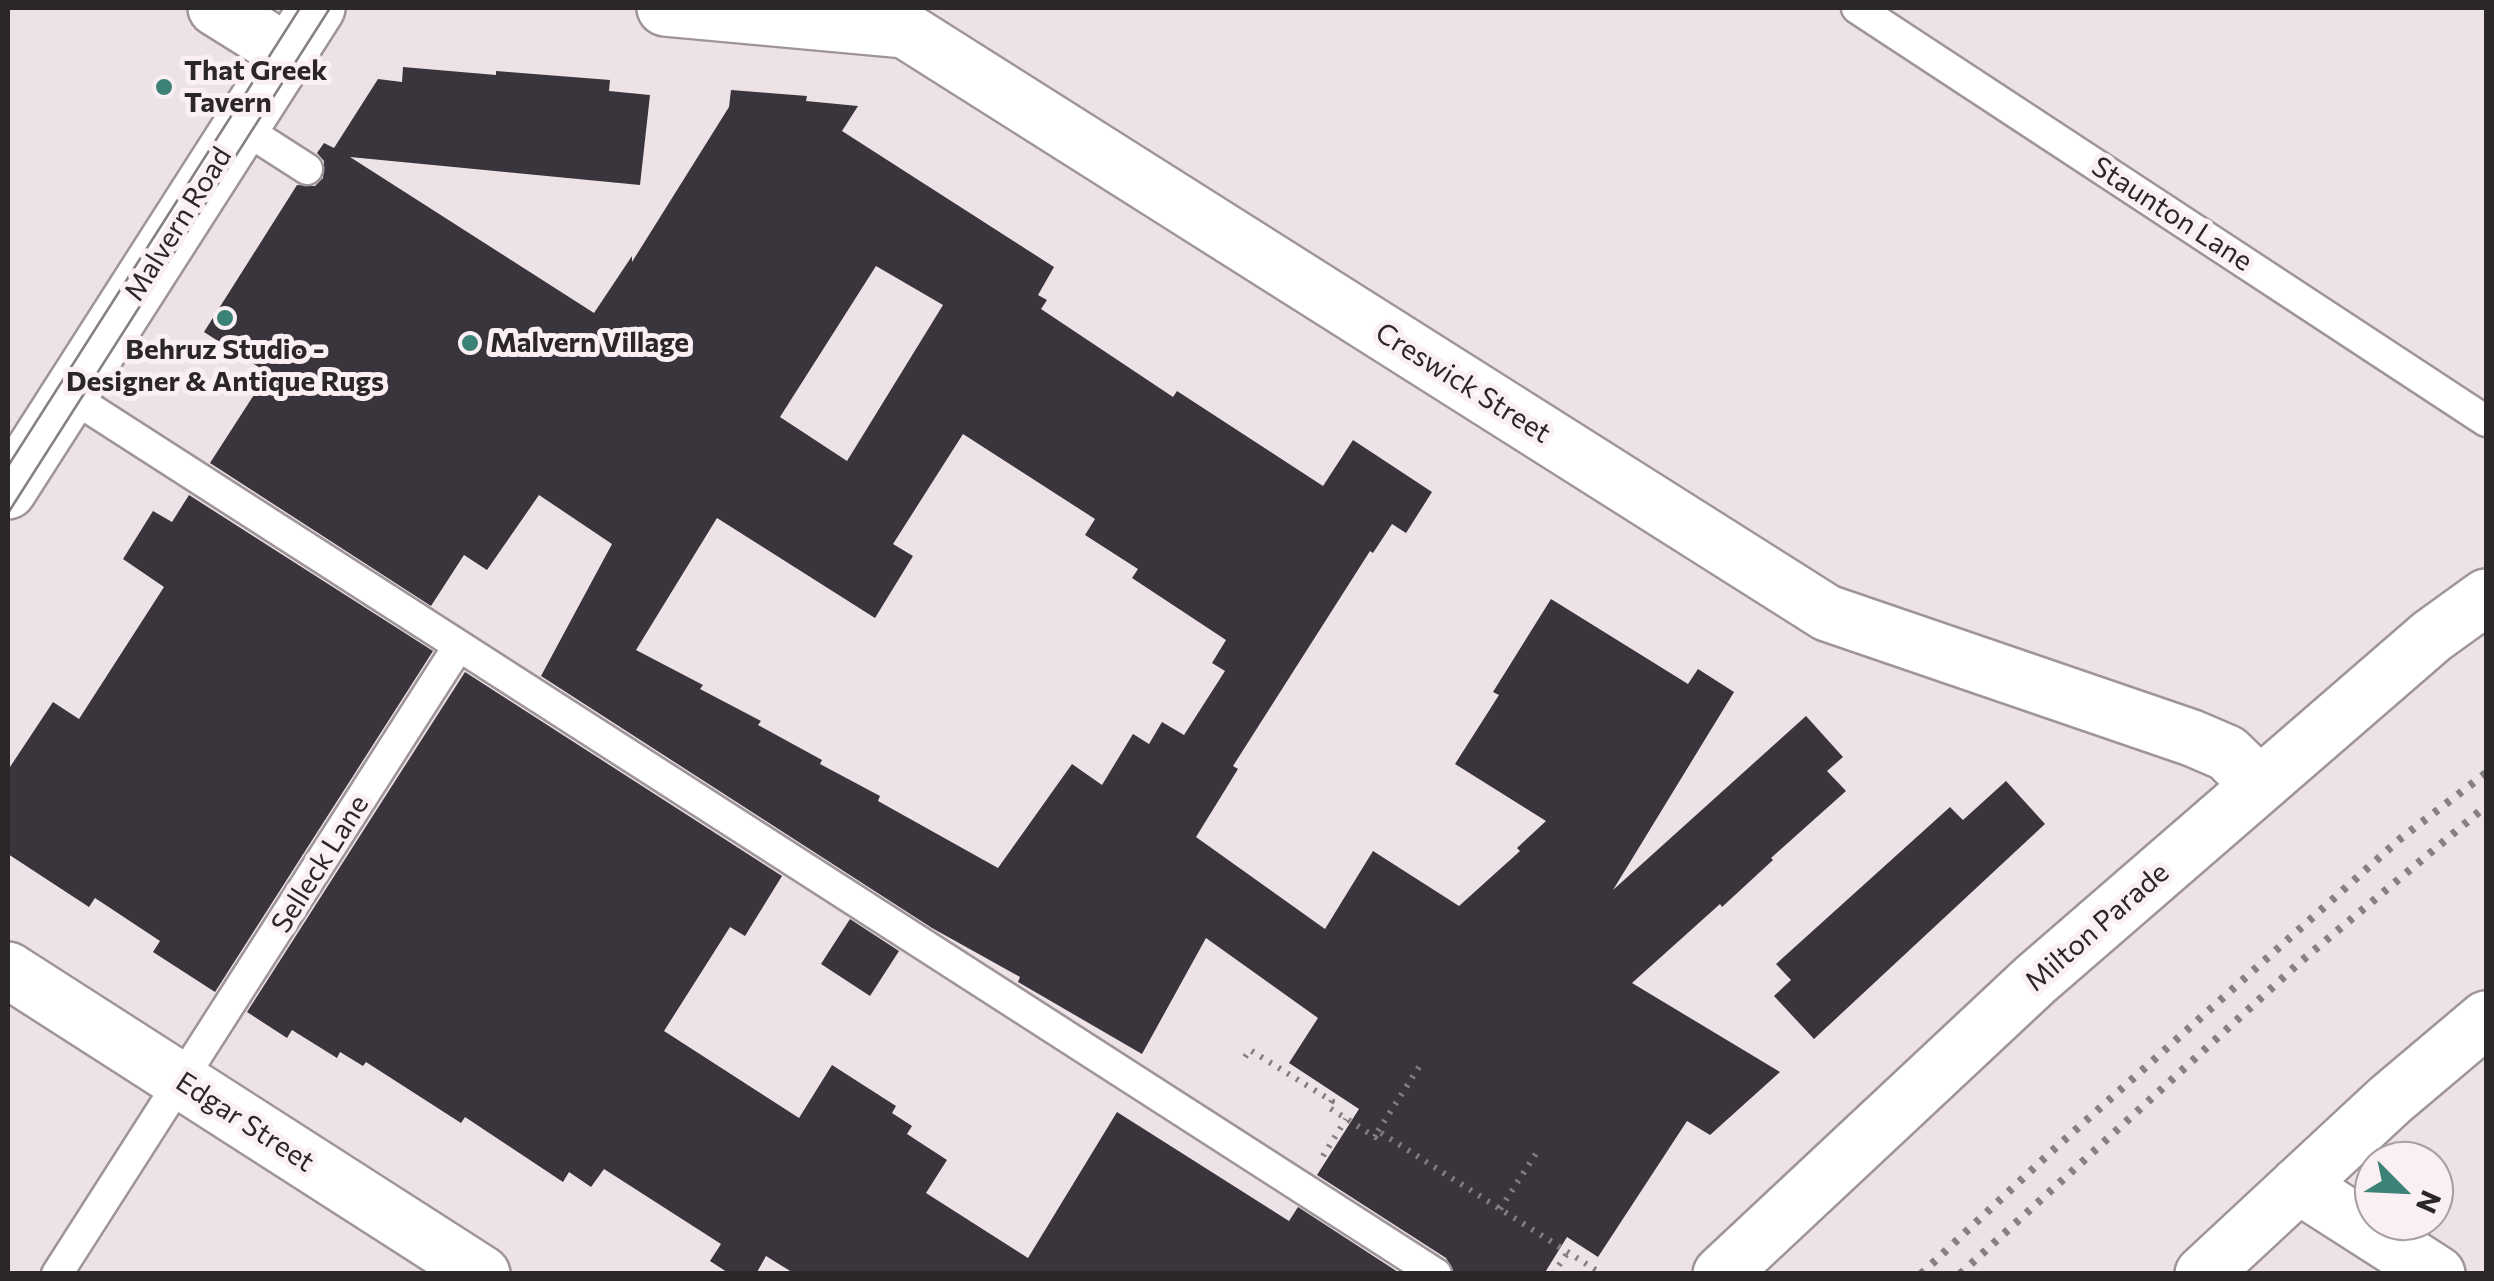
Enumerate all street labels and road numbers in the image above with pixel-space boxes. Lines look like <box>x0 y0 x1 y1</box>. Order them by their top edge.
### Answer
street label: Malvern Road <box>117 141 239 307</box>
street label: Staunton Lane <box>2085 150 2259 278</box>
street label: Creswick Street <box>1369 316 1557 450</box>
street label: Selleck Lane <box>264 789 376 939</box>
street label: Milton Parade <box>2018 856 2176 998</box>
street label: Edgar Street <box>170 1065 320 1179</box>

